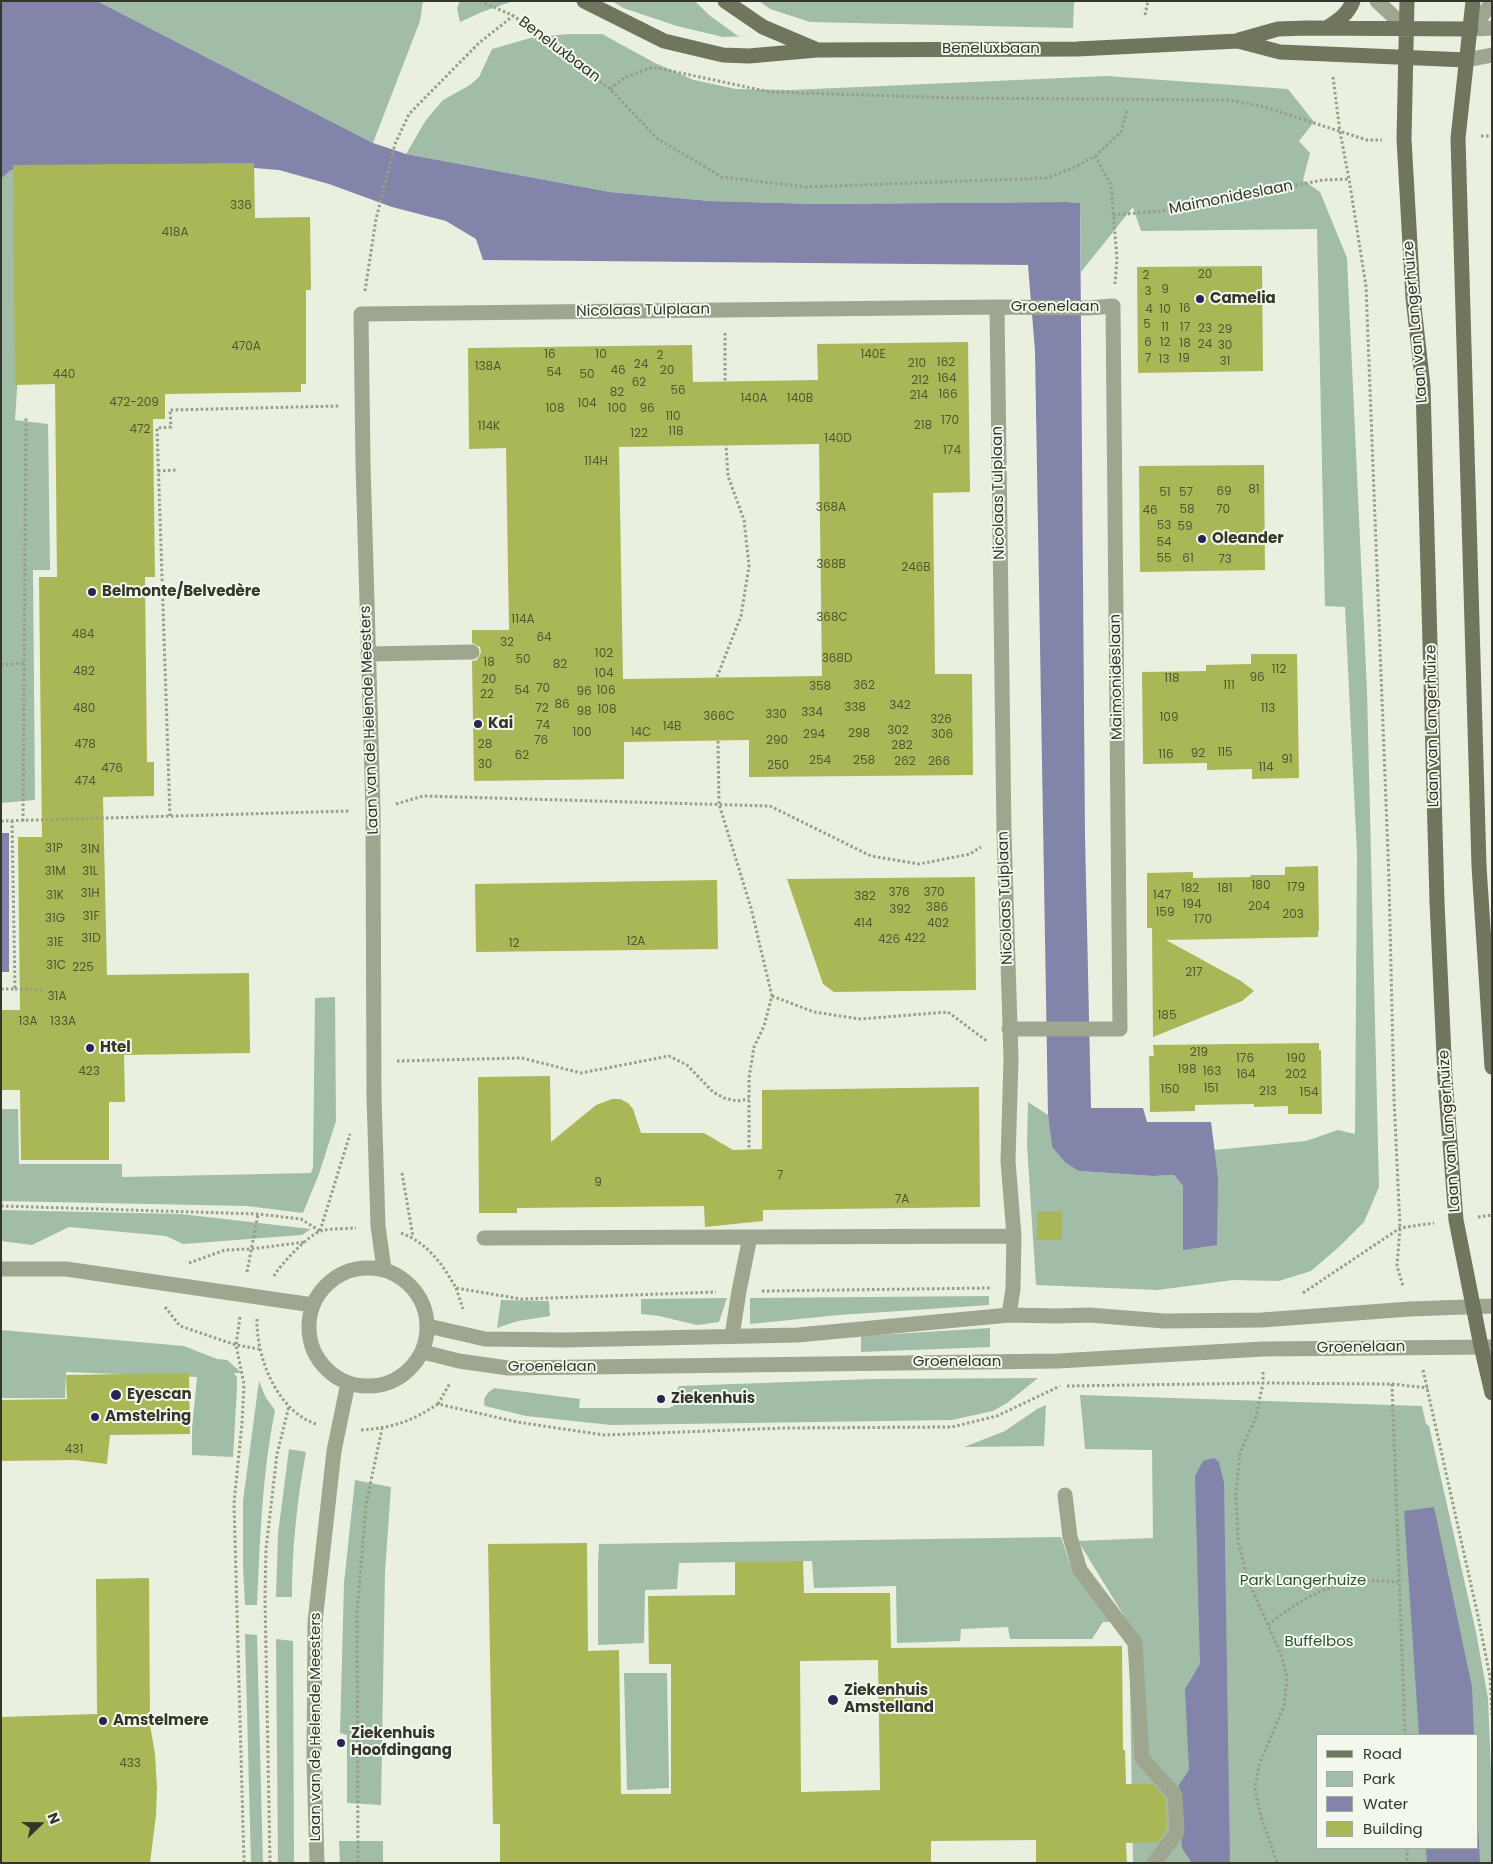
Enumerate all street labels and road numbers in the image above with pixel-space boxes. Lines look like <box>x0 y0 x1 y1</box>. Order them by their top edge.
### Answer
street label: Beneluxbaan <box>514 13 604 87</box>
street label: Beneluxbaan <box>942 40 1040 58</box>
street label: Maimonideslaan <box>1167 177 1295 219</box>
street label: Laan van Langerhuize <box>1400 240 1432 404</box>
street label: Groenelaan <box>1011 298 1099 316</box>
street label: Nicolaas Tulplaan <box>576 301 710 321</box>
street label: Nicolaas Tulplaan <box>989 426 1009 560</box>
street label: Laan van de Helende Meesters <box>357 605 383 835</box>
street label: Maimonideslaan <box>1107 614 1127 740</box>
street label: Laan van Langerhuize <box>1423 644 1443 808</box>
street label: Nicolaas Tulplaan <box>995 831 1017 965</box>
street label: Laan van Langerhuize <box>1435 1049 1465 1213</box>
street label: Groenelaan <box>1317 1338 1405 1358</box>
street label: Groenelaan <box>913 1353 1001 1371</box>
street label: Groenelaan <box>508 1358 596 1376</box>
street label: Laan van de Helende Meesters <box>307 1612 325 1842</box>

